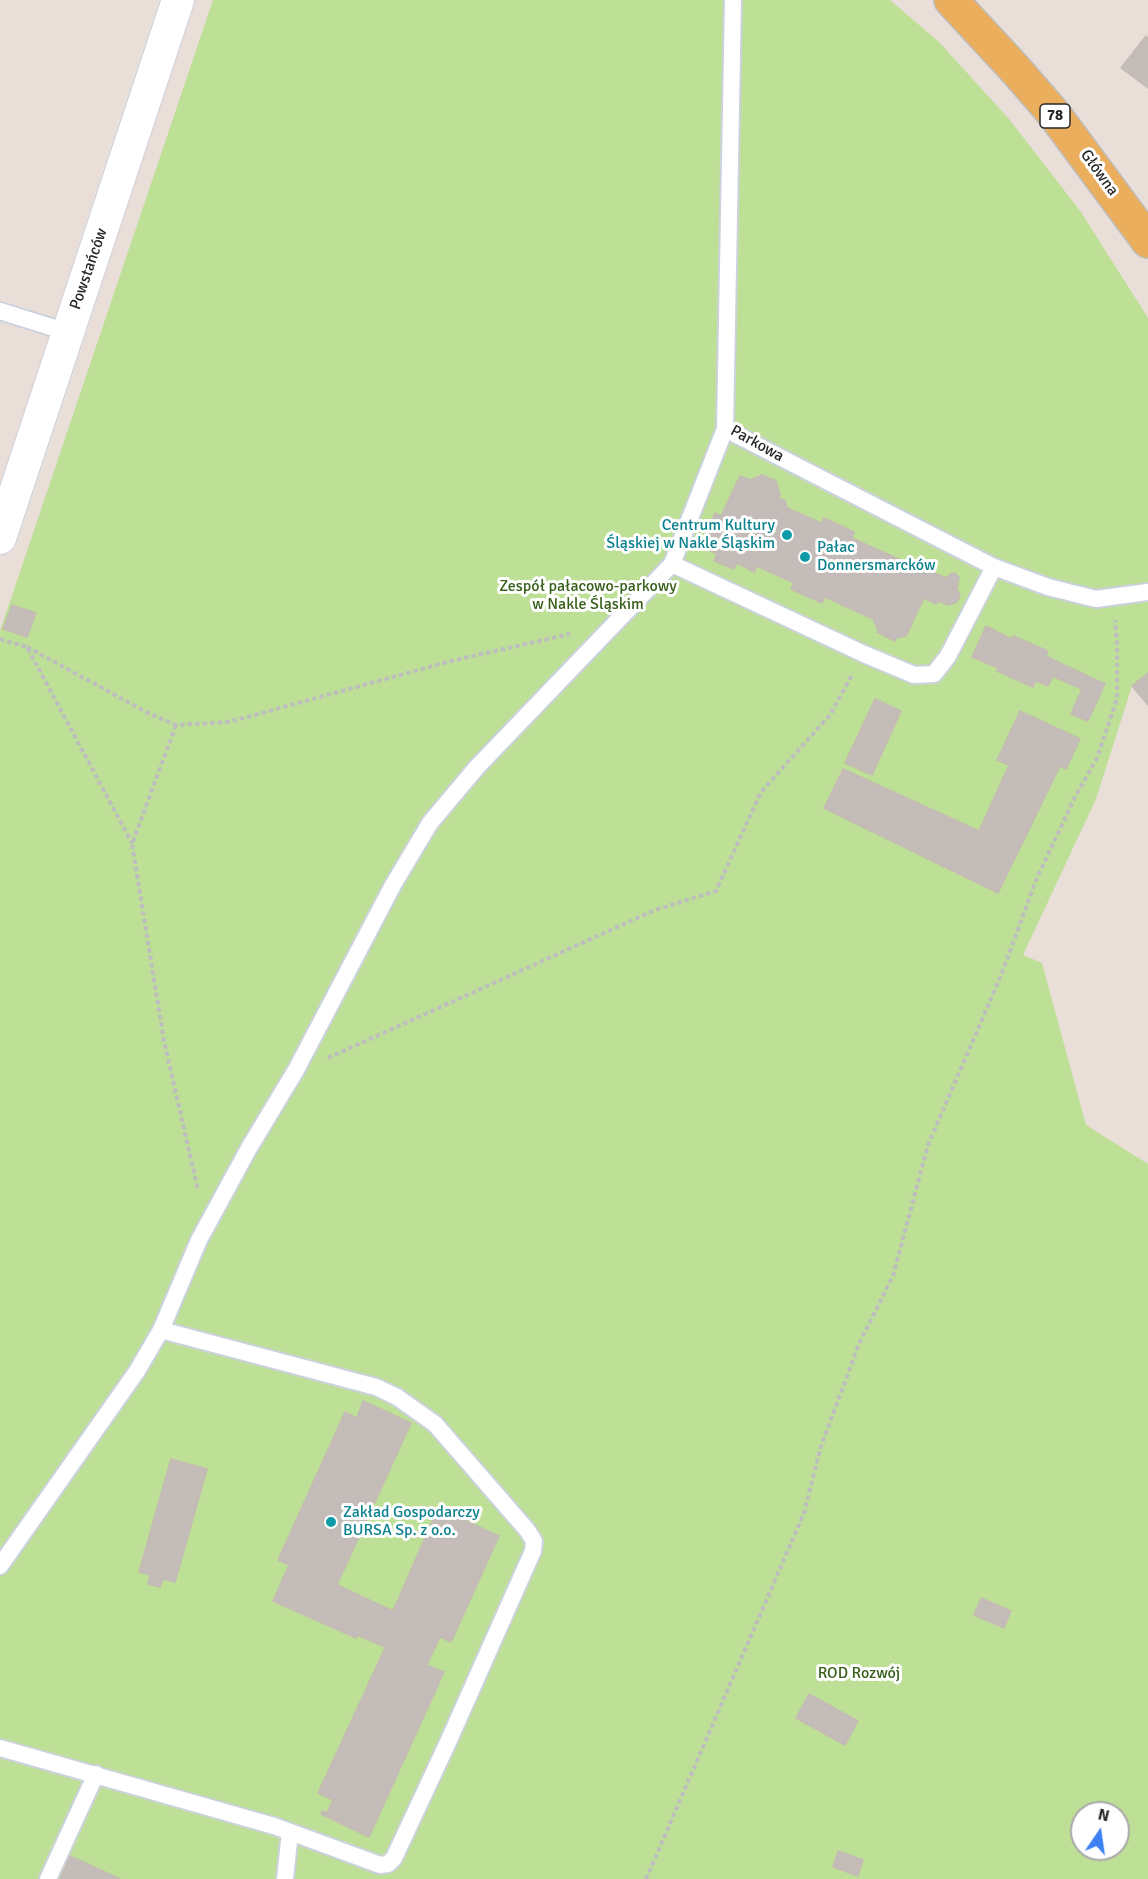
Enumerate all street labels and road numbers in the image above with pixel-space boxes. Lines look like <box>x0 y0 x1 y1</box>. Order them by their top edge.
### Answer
road number: 78 <box>1040 104 1070 128</box>
street label: Główna <box>1076 146 1122 200</box>
street label: Powstańców <box>66 226 112 312</box>
street label: Parkowa <box>727 422 787 466</box>

